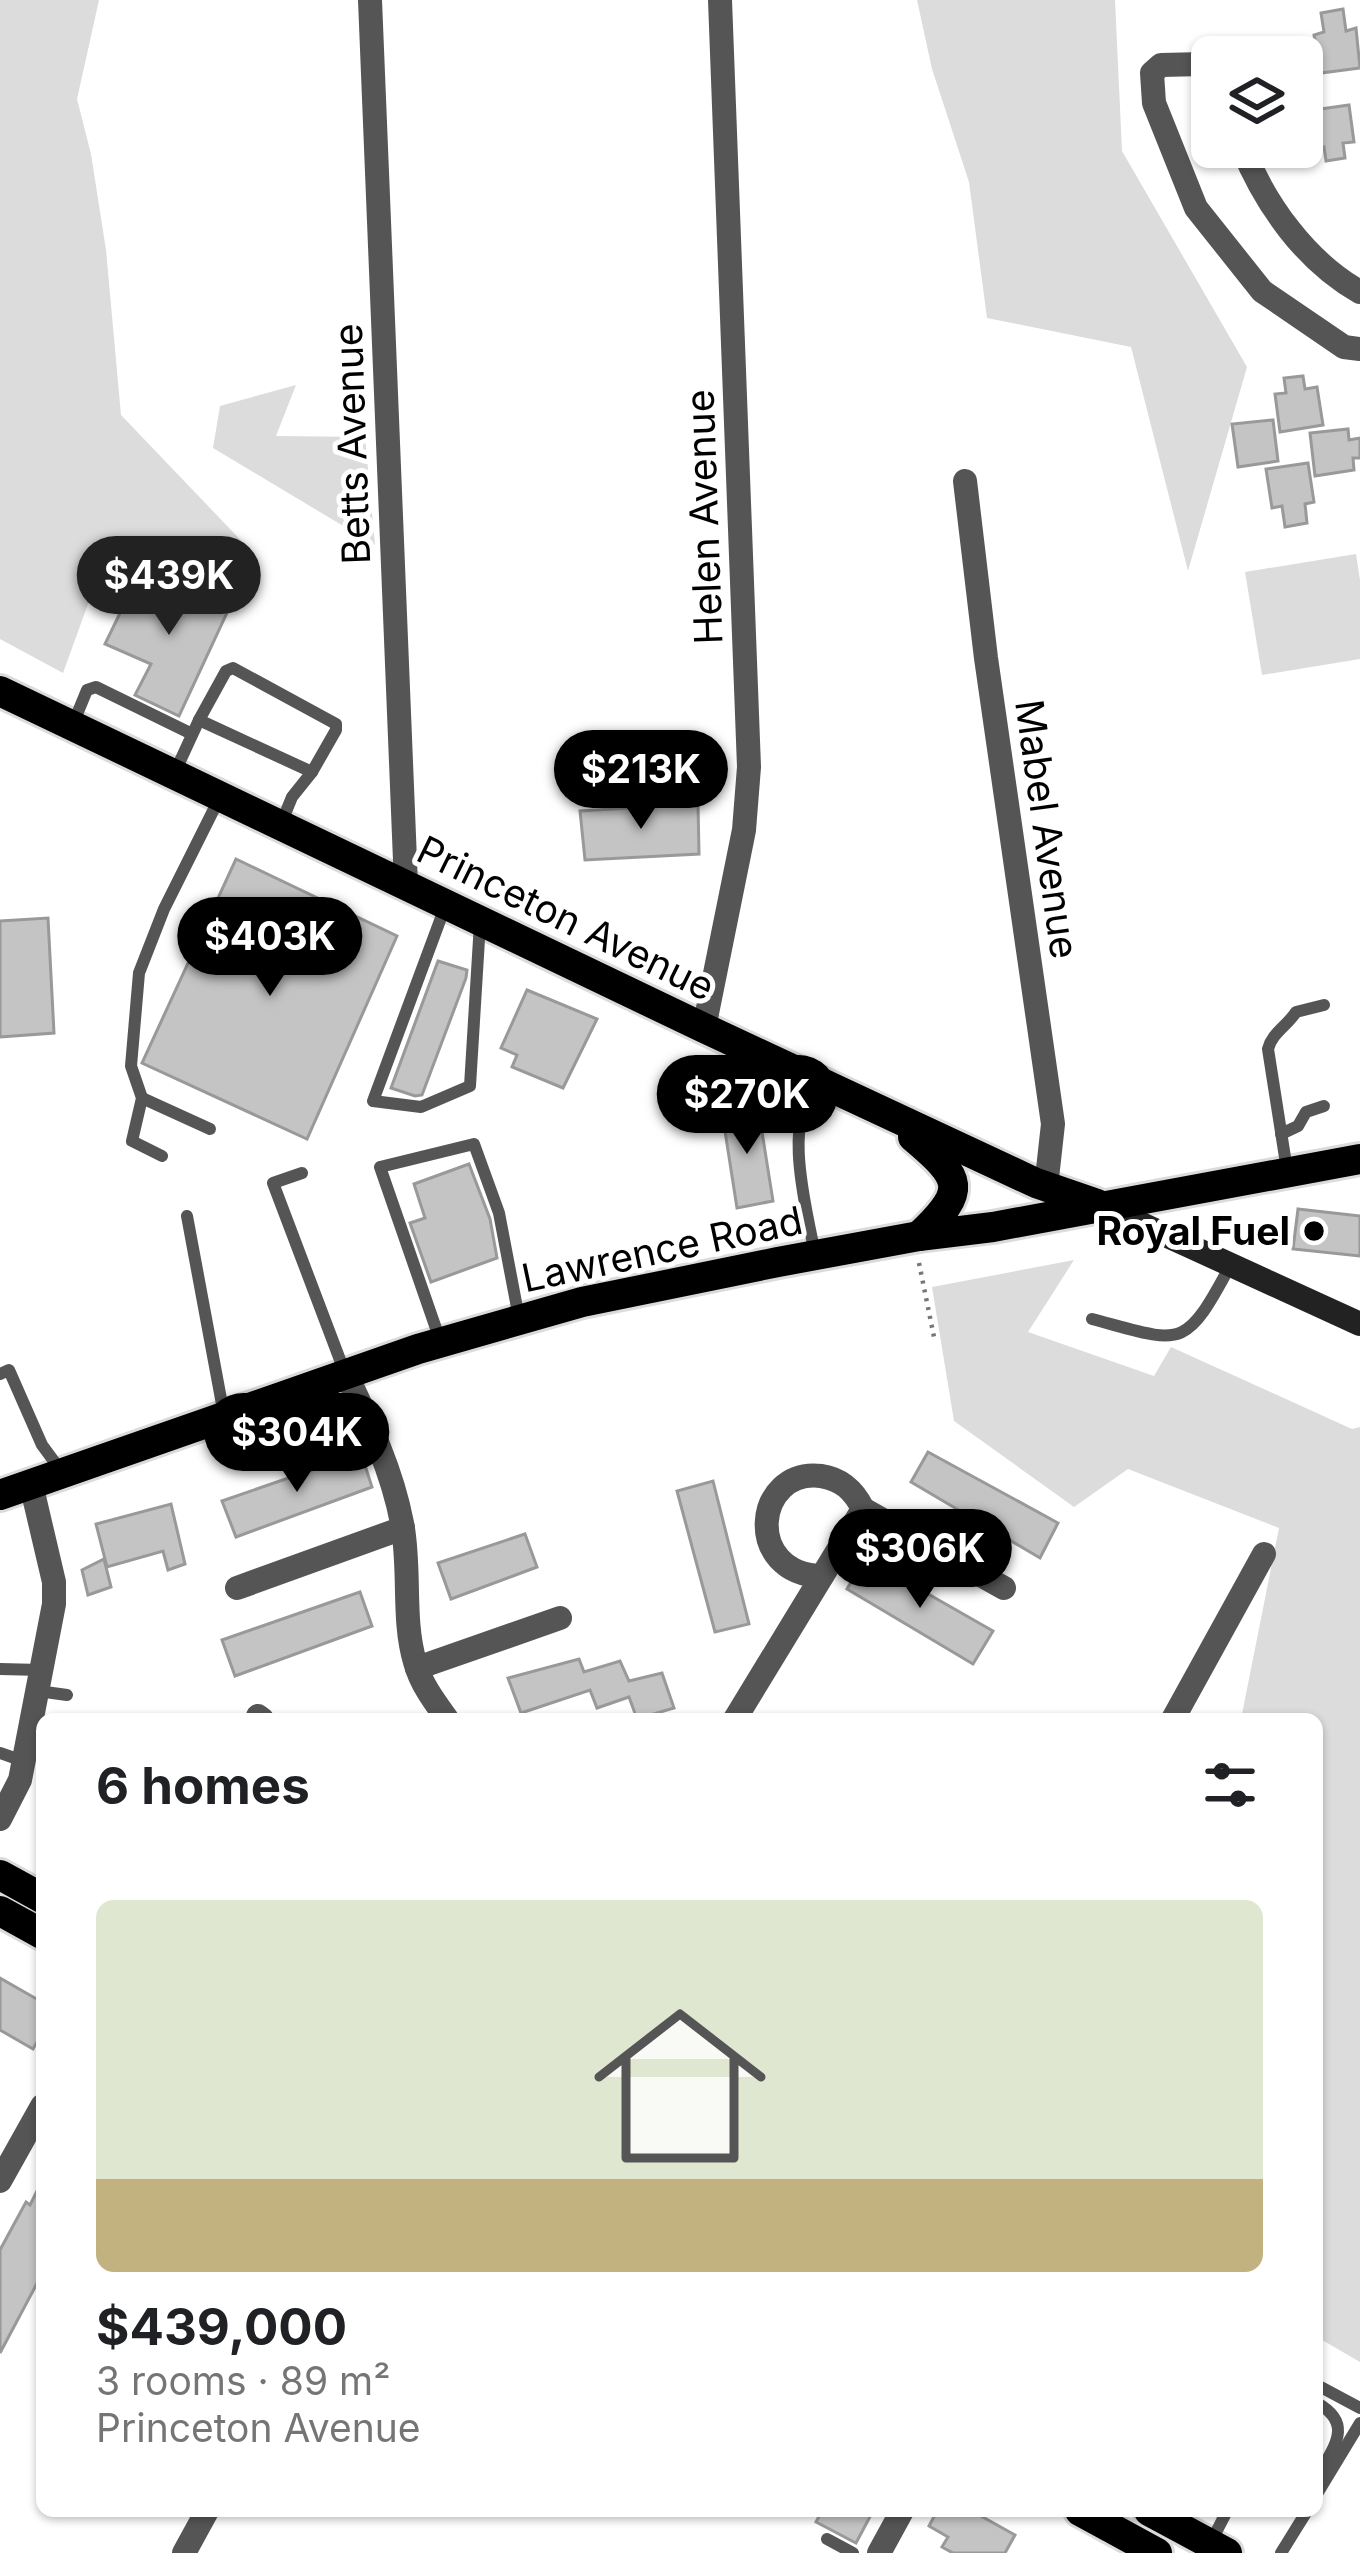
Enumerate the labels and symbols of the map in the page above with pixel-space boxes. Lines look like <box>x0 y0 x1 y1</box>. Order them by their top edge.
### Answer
street label: Betts Avenue <box>324 323 379 565</box>
street label: Helen Avenue <box>676 389 731 645</box>
pin: $439K <box>85 536 253 638</box>
street label: Mabel Avenue <box>1006 696 1089 962</box>
pin: $213K <box>557 730 725 832</box>
street label: Princeton Avenue <box>410 825 722 1010</box>
pin: $403K <box>186 897 354 999</box>
pin: $270K <box>663 1055 831 1157</box>
street label: Lawrence Road <box>517 1196 807 1301</box>
place label: Royal Fuel <box>1096 1207 1290 1254</box>
marker: Royal Fuel <box>1301 1218 1327 1244</box>
pin: $304K <box>213 1393 381 1495</box>
pin: $306K <box>836 1509 1004 1611</box>

